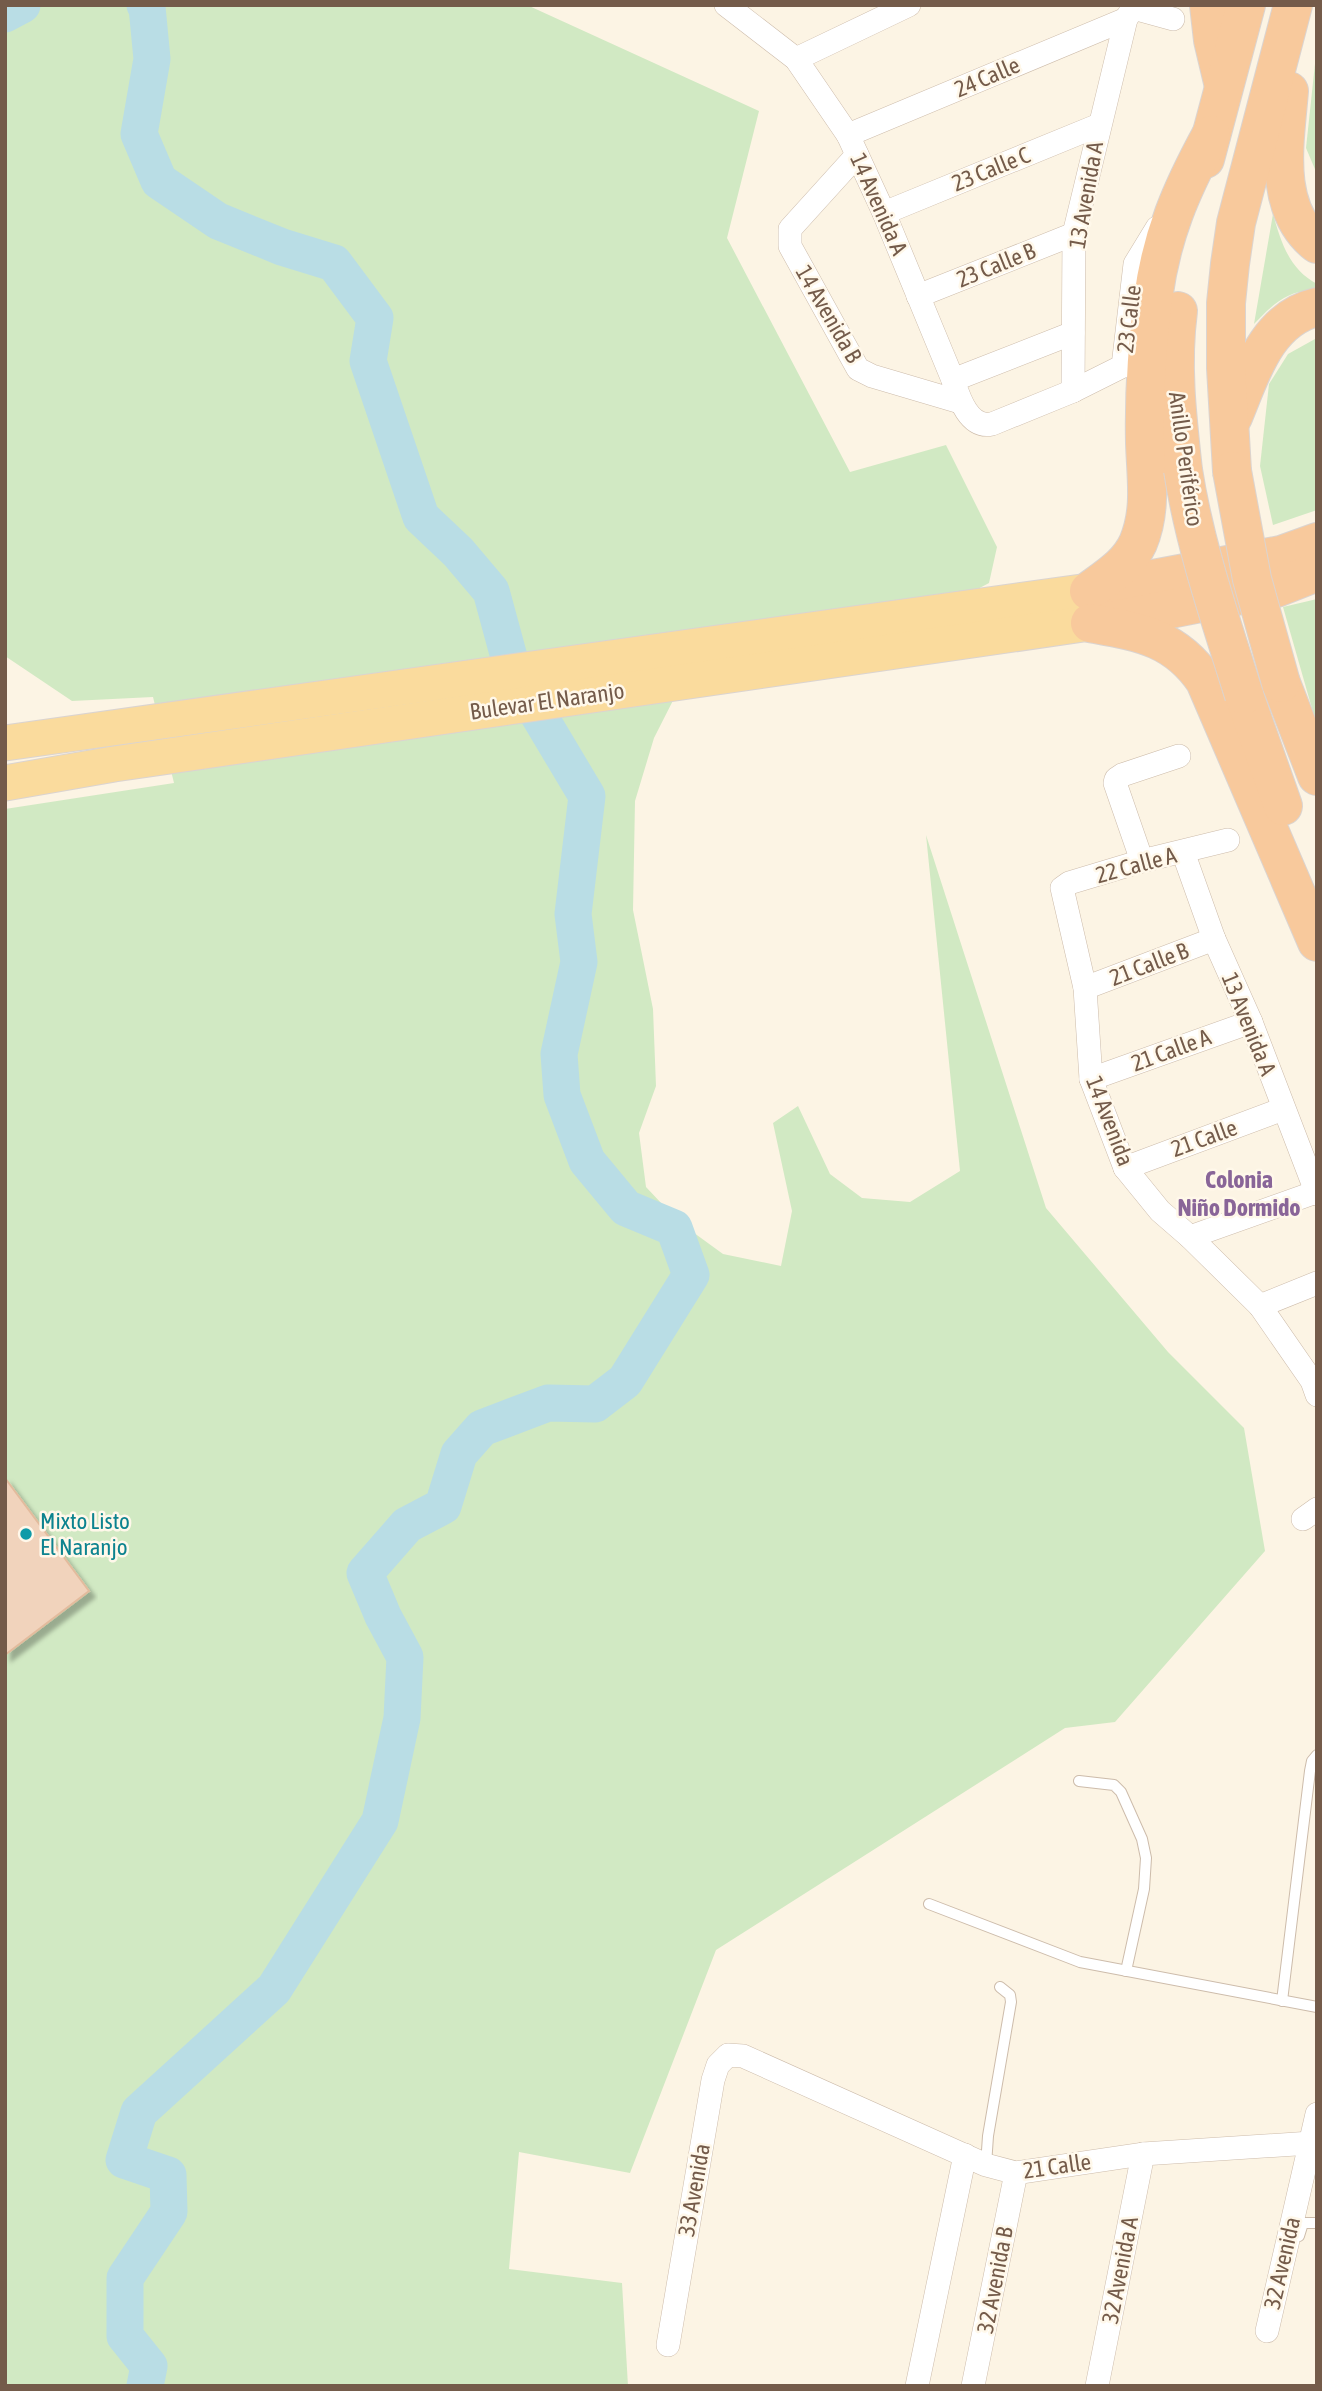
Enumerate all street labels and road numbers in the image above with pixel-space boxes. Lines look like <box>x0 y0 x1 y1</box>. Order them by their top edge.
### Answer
street label: 24 Calle <box>951 52 1023 102</box>
street label: 13 Avenida A <box>1064 139 1108 251</box>
street label: 23 Calle C <box>948 142 1034 196</box>
street label: 14 Avenida A <box>845 149 913 259</box>
street label: 23 Calle B <box>953 238 1039 292</box>
street label: 14 Avenida B <box>791 261 867 367</box>
street label: 23 Calle <box>1112 284 1146 354</box>
street label: Anillo Periférico <box>1164 390 1208 528</box>
street label: Bulevar El Naranjo <box>468 677 626 725</box>
street label: 22 Calle A <box>1093 842 1180 888</box>
street label: 21 Calle B <box>1106 937 1192 991</box>
street label: 13 Avenida A <box>1217 969 1282 1080</box>
street label: 21 Calle A <box>1128 1023 1215 1076</box>
street label: 14 Avenida <box>1081 1073 1139 1169</box>
street label: 21 Calle <box>1168 1114 1240 1162</box>
street label: 33 Avenida <box>673 2142 715 2238</box>
street label: 21 Calle <box>1021 2148 1093 2184</box>
street label: 32 Avenida A <box>1097 2214 1143 2326</box>
street label: 32 Avenida <box>1259 2214 1305 2312</box>
street label: 32 Avenida B <box>972 2225 1018 2335</box>

